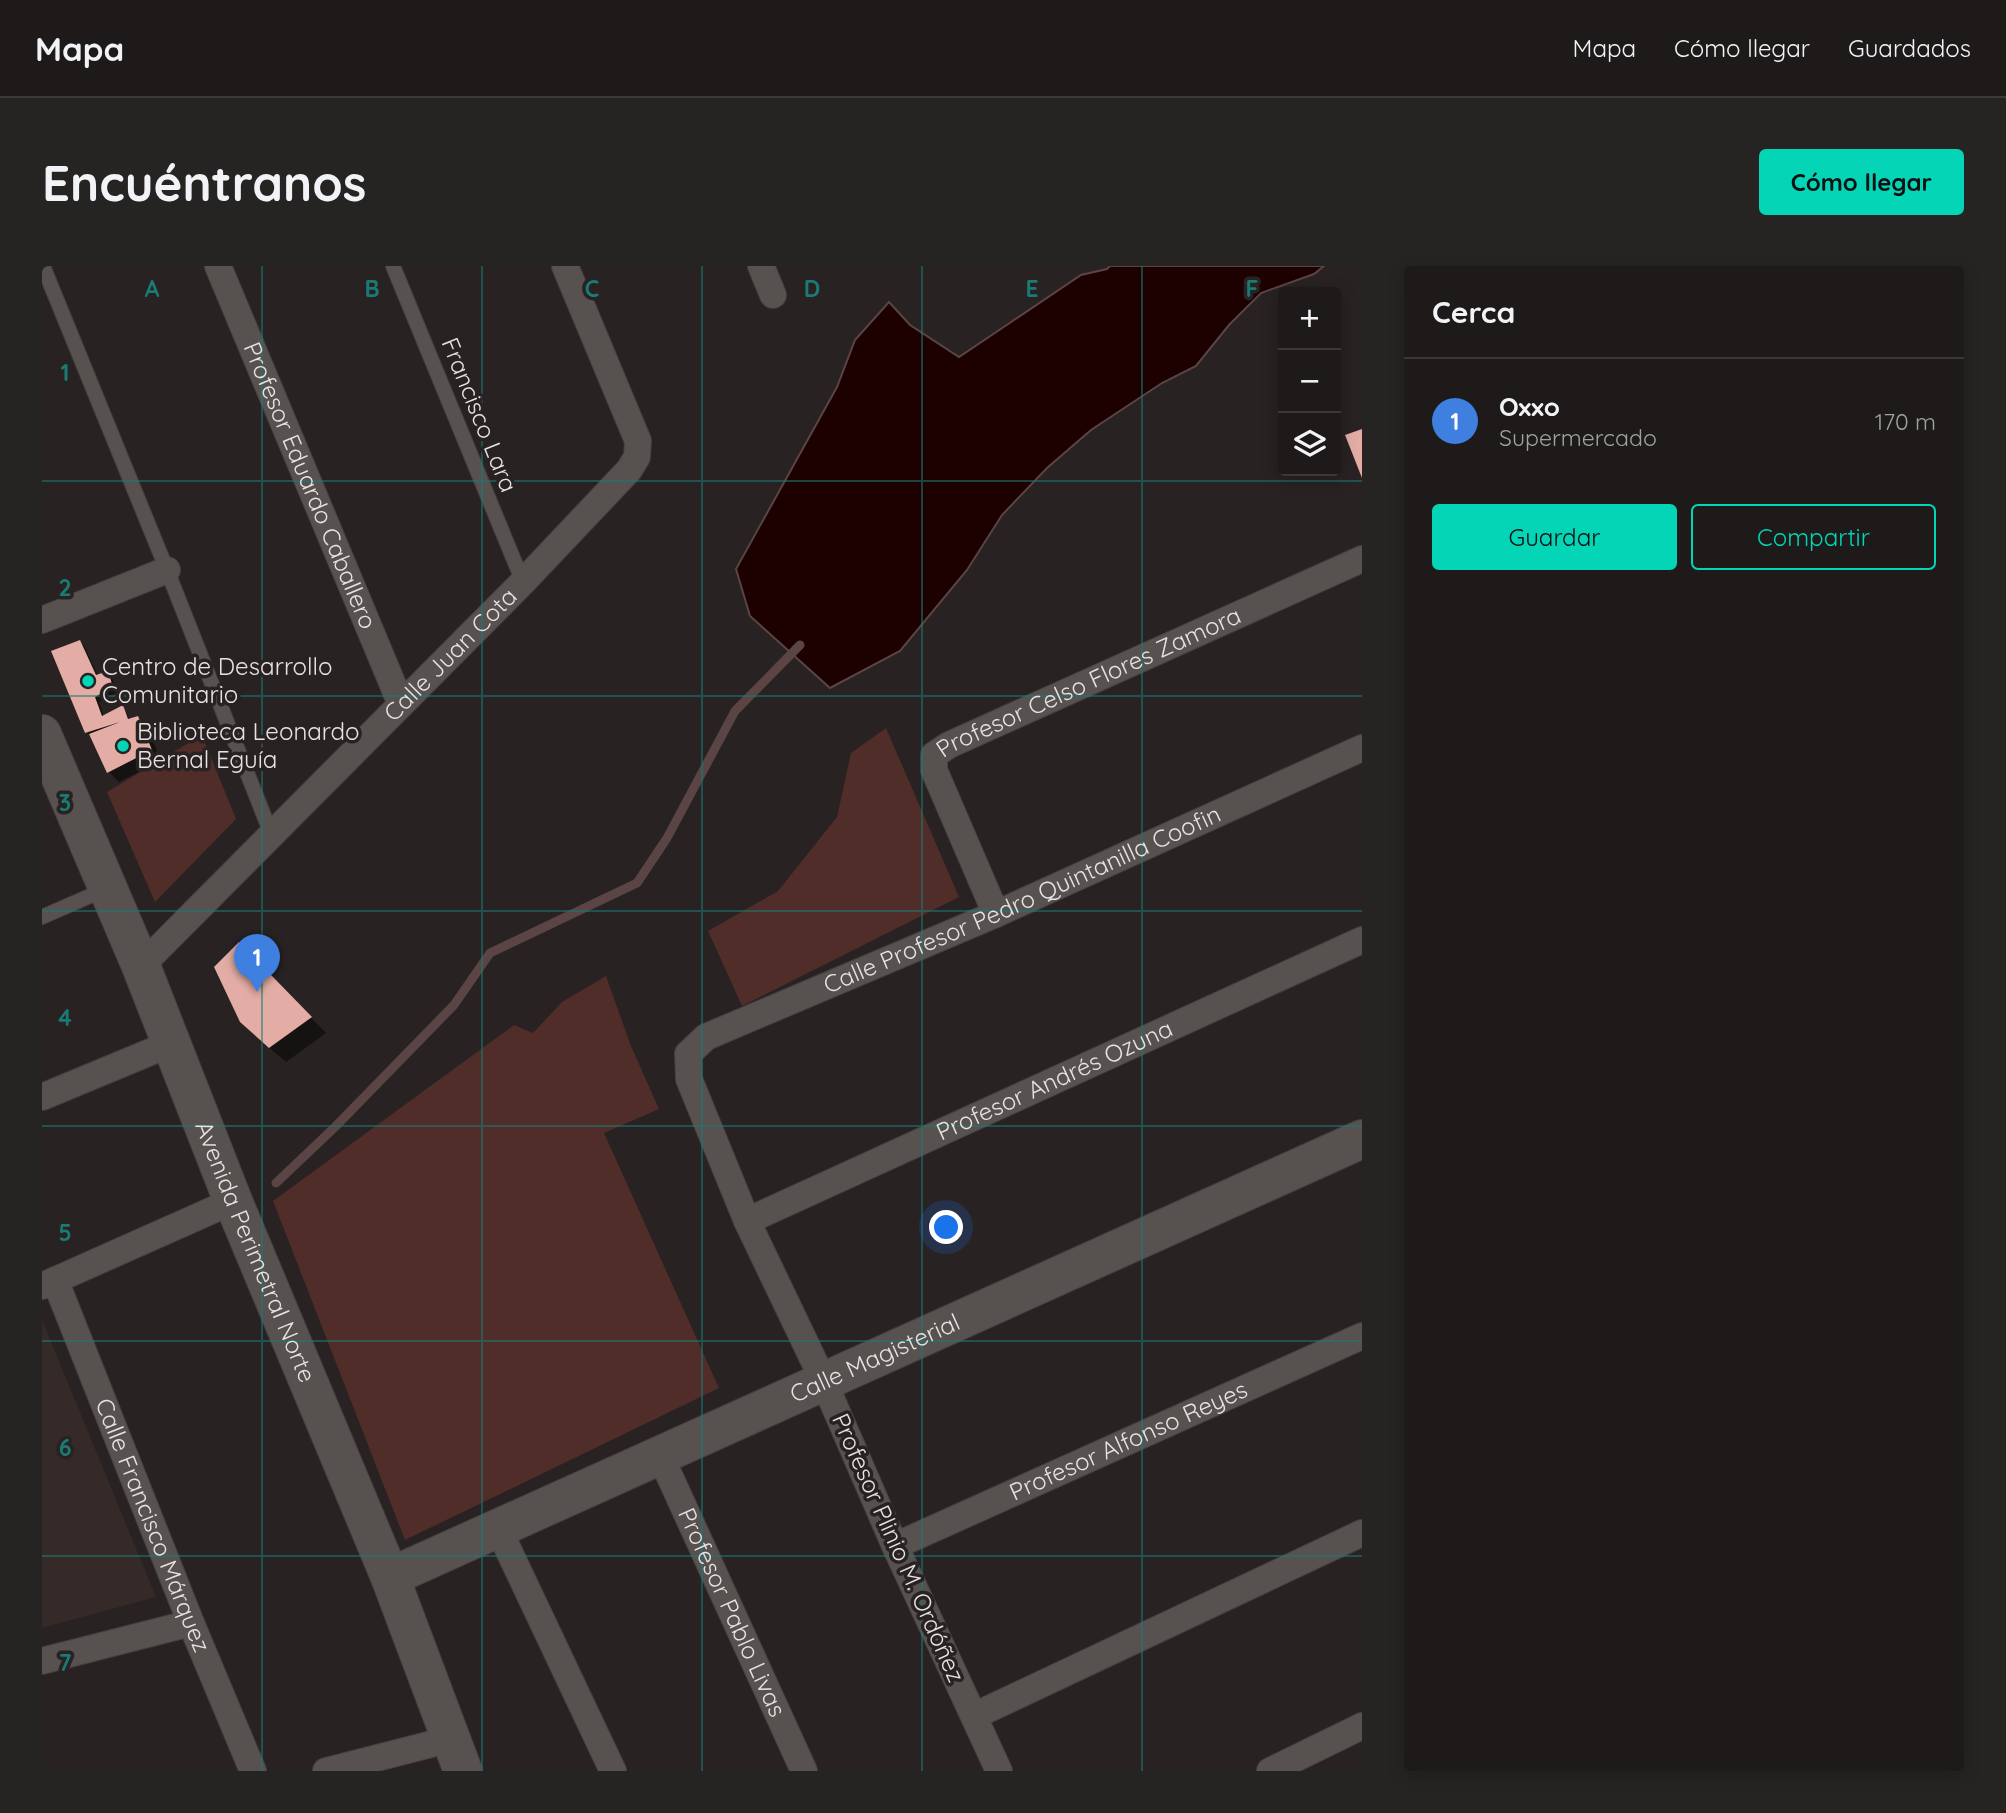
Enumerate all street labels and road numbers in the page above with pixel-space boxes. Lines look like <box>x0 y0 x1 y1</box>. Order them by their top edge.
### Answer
street label: Francisco Lara <box>435 333 525 496</box>
street label: Profesor Eduardo Caballero <box>237 337 384 633</box>
street label: Calle Juan Cota <box>377 581 523 727</box>
street label: Profesor Celso Flores Zamora <box>930 600 1245 763</box>
street label: Calle Profesor Pedro Quintanilla Coofin <box>819 798 1225 999</box>
street label: Profesor Andrés Ozuna <box>931 1013 1177 1147</box>
street label: Avenida Perimetral Norte <box>189 1117 323 1387</box>
street label: Calle Magisterial <box>785 1306 964 1409</box>
street label: Profesor Alfonso Reyes <box>1004 1374 1252 1507</box>
street label: Calle Francisco Márquez <box>89 1394 217 1656</box>
street label: Profesor Plinio M. Ordóñez <box>826 1408 972 1687</box>
street label: Profesor Pablo Livas <box>672 1503 793 1721</box>

